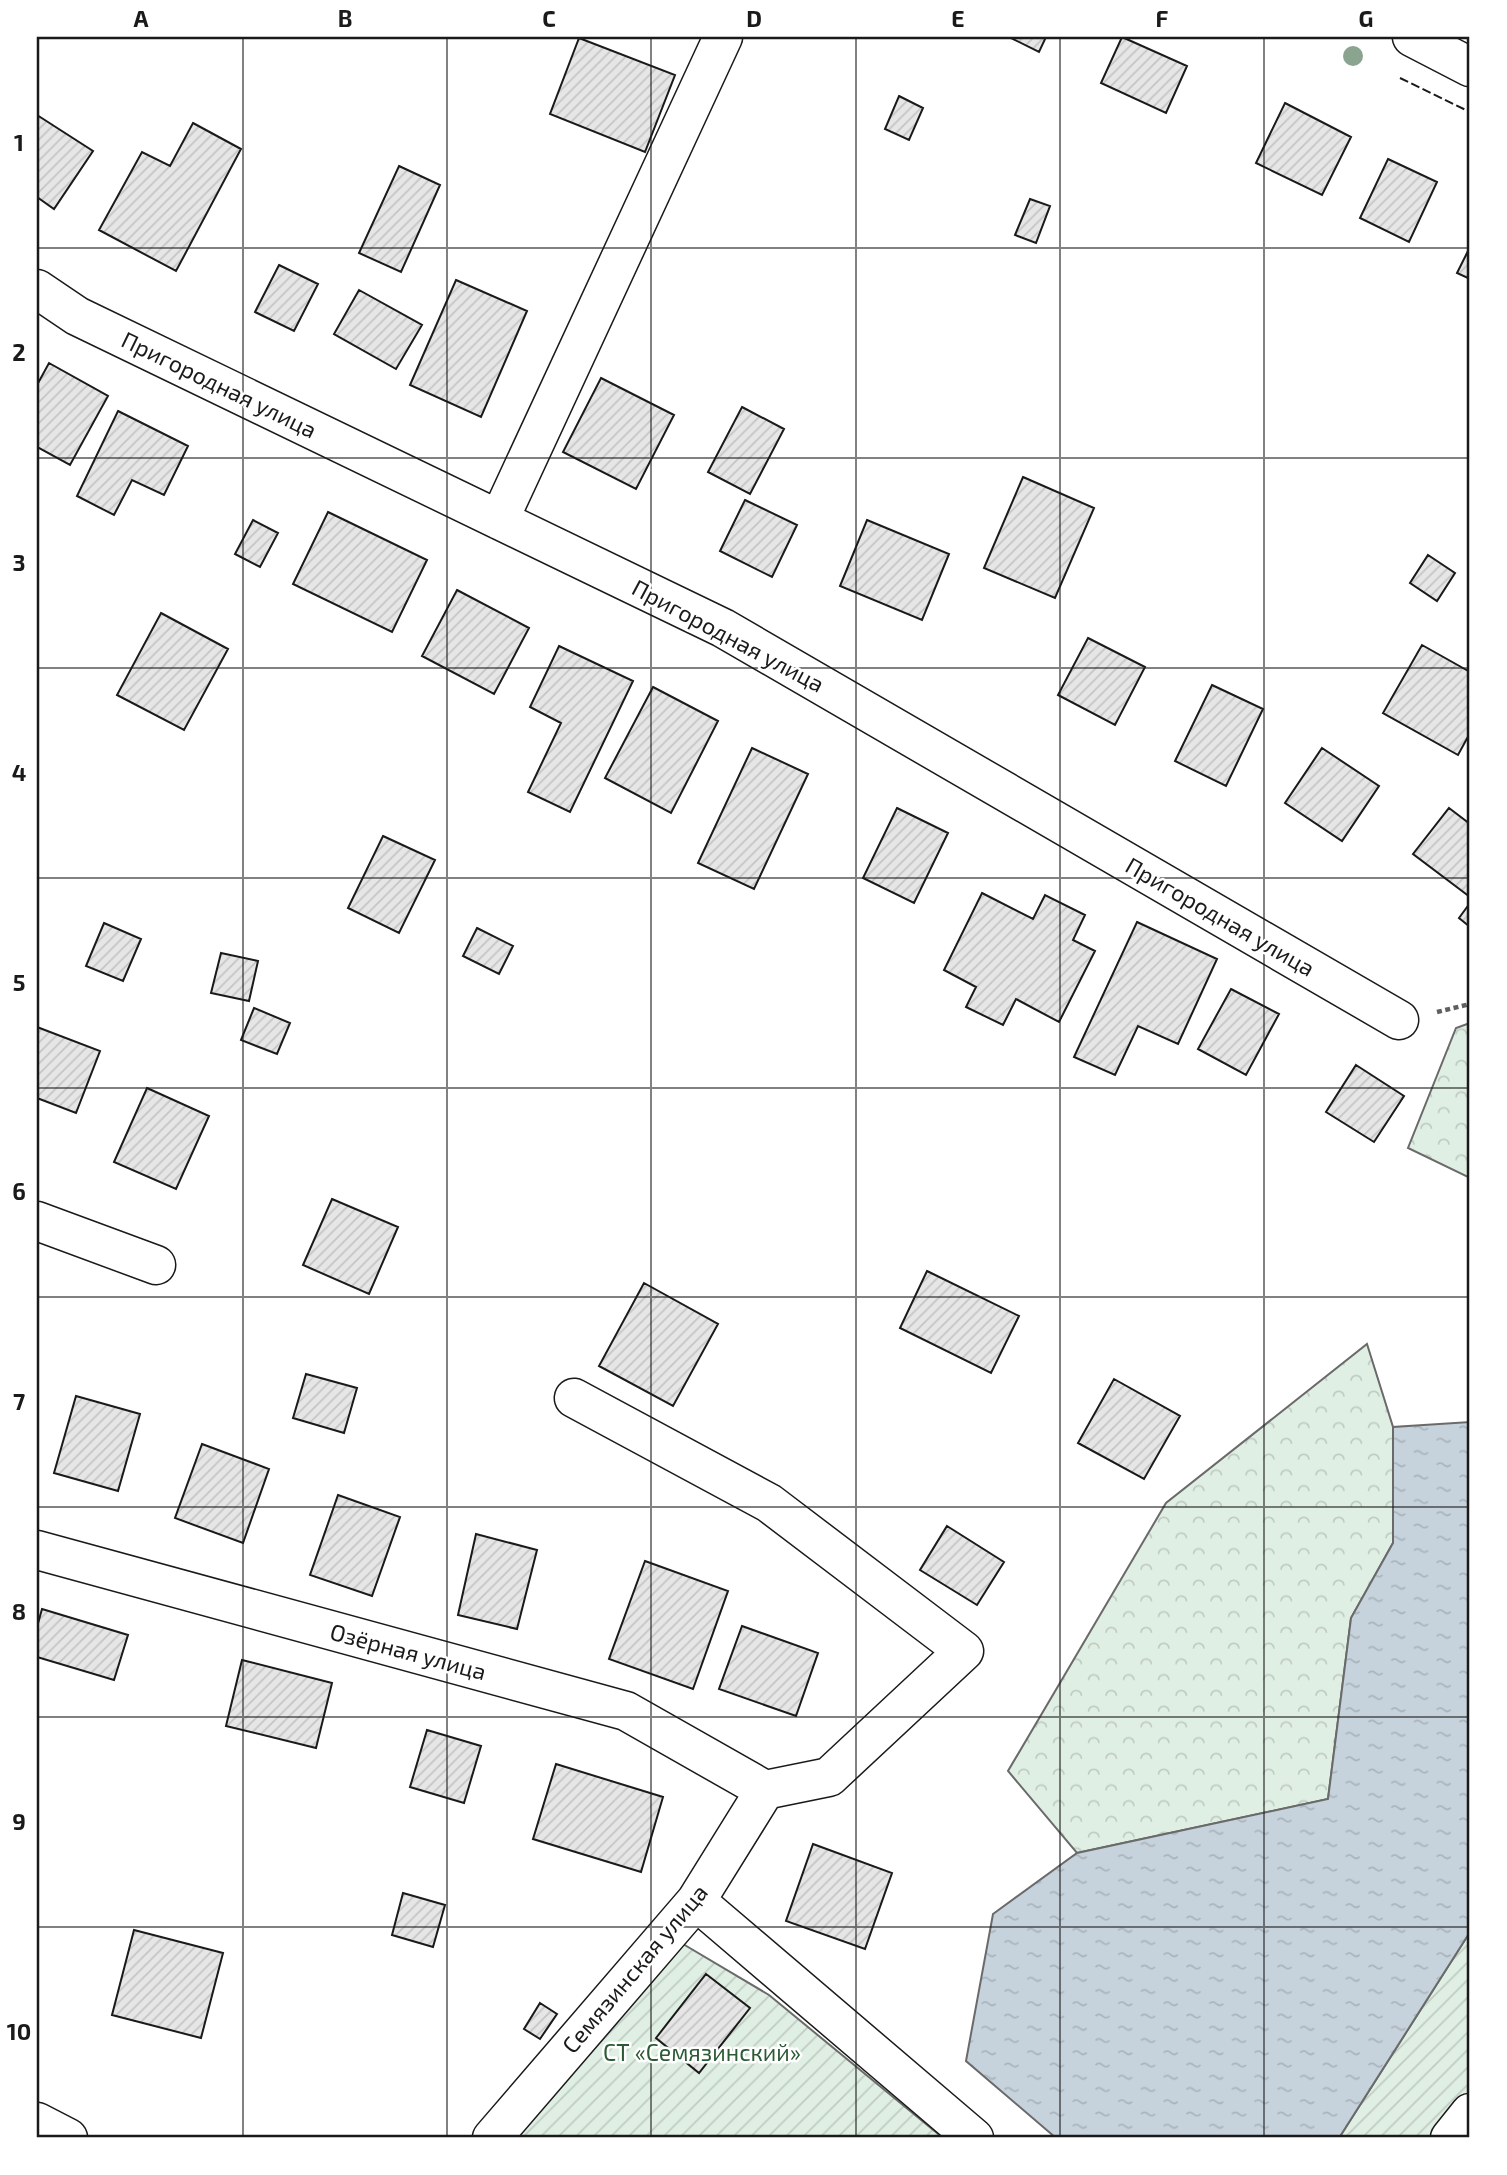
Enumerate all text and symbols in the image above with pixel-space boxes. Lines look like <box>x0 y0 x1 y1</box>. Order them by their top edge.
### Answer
text: A <box>133 4 149 32</box>
text: B <box>338 4 352 32</box>
text: C <box>542 4 556 32</box>
text: D <box>746 4 762 32</box>
text: E <box>951 4 965 32</box>
text: F <box>1156 4 1169 32</box>
text: G <box>1359 4 1373 32</box>
text: 1 <box>14 128 24 156</box>
street label: Пригородная улица <box>117 325 322 444</box>
text: 2 <box>12 338 26 366</box>
text: 3 <box>12 548 26 576</box>
street label: Пригородная улица <box>627 573 829 698</box>
text: 4 <box>12 758 26 786</box>
street label: Пригородная улица <box>1121 851 1320 983</box>
text: 5 <box>13 968 25 996</box>
text: 6 <box>12 1177 26 1205</box>
text: 7 <box>13 1387 25 1415</box>
text: 8 <box>12 1597 26 1625</box>
street label: Озёрная улица <box>327 1617 489 1686</box>
text: 9 <box>12 1807 26 1835</box>
street label: Семязинская улица <box>556 1878 714 2059</box>
text: 10 <box>7 2017 31 2045</box>
park label: СТ «Семязинский» <box>603 2038 801 2066</box>

